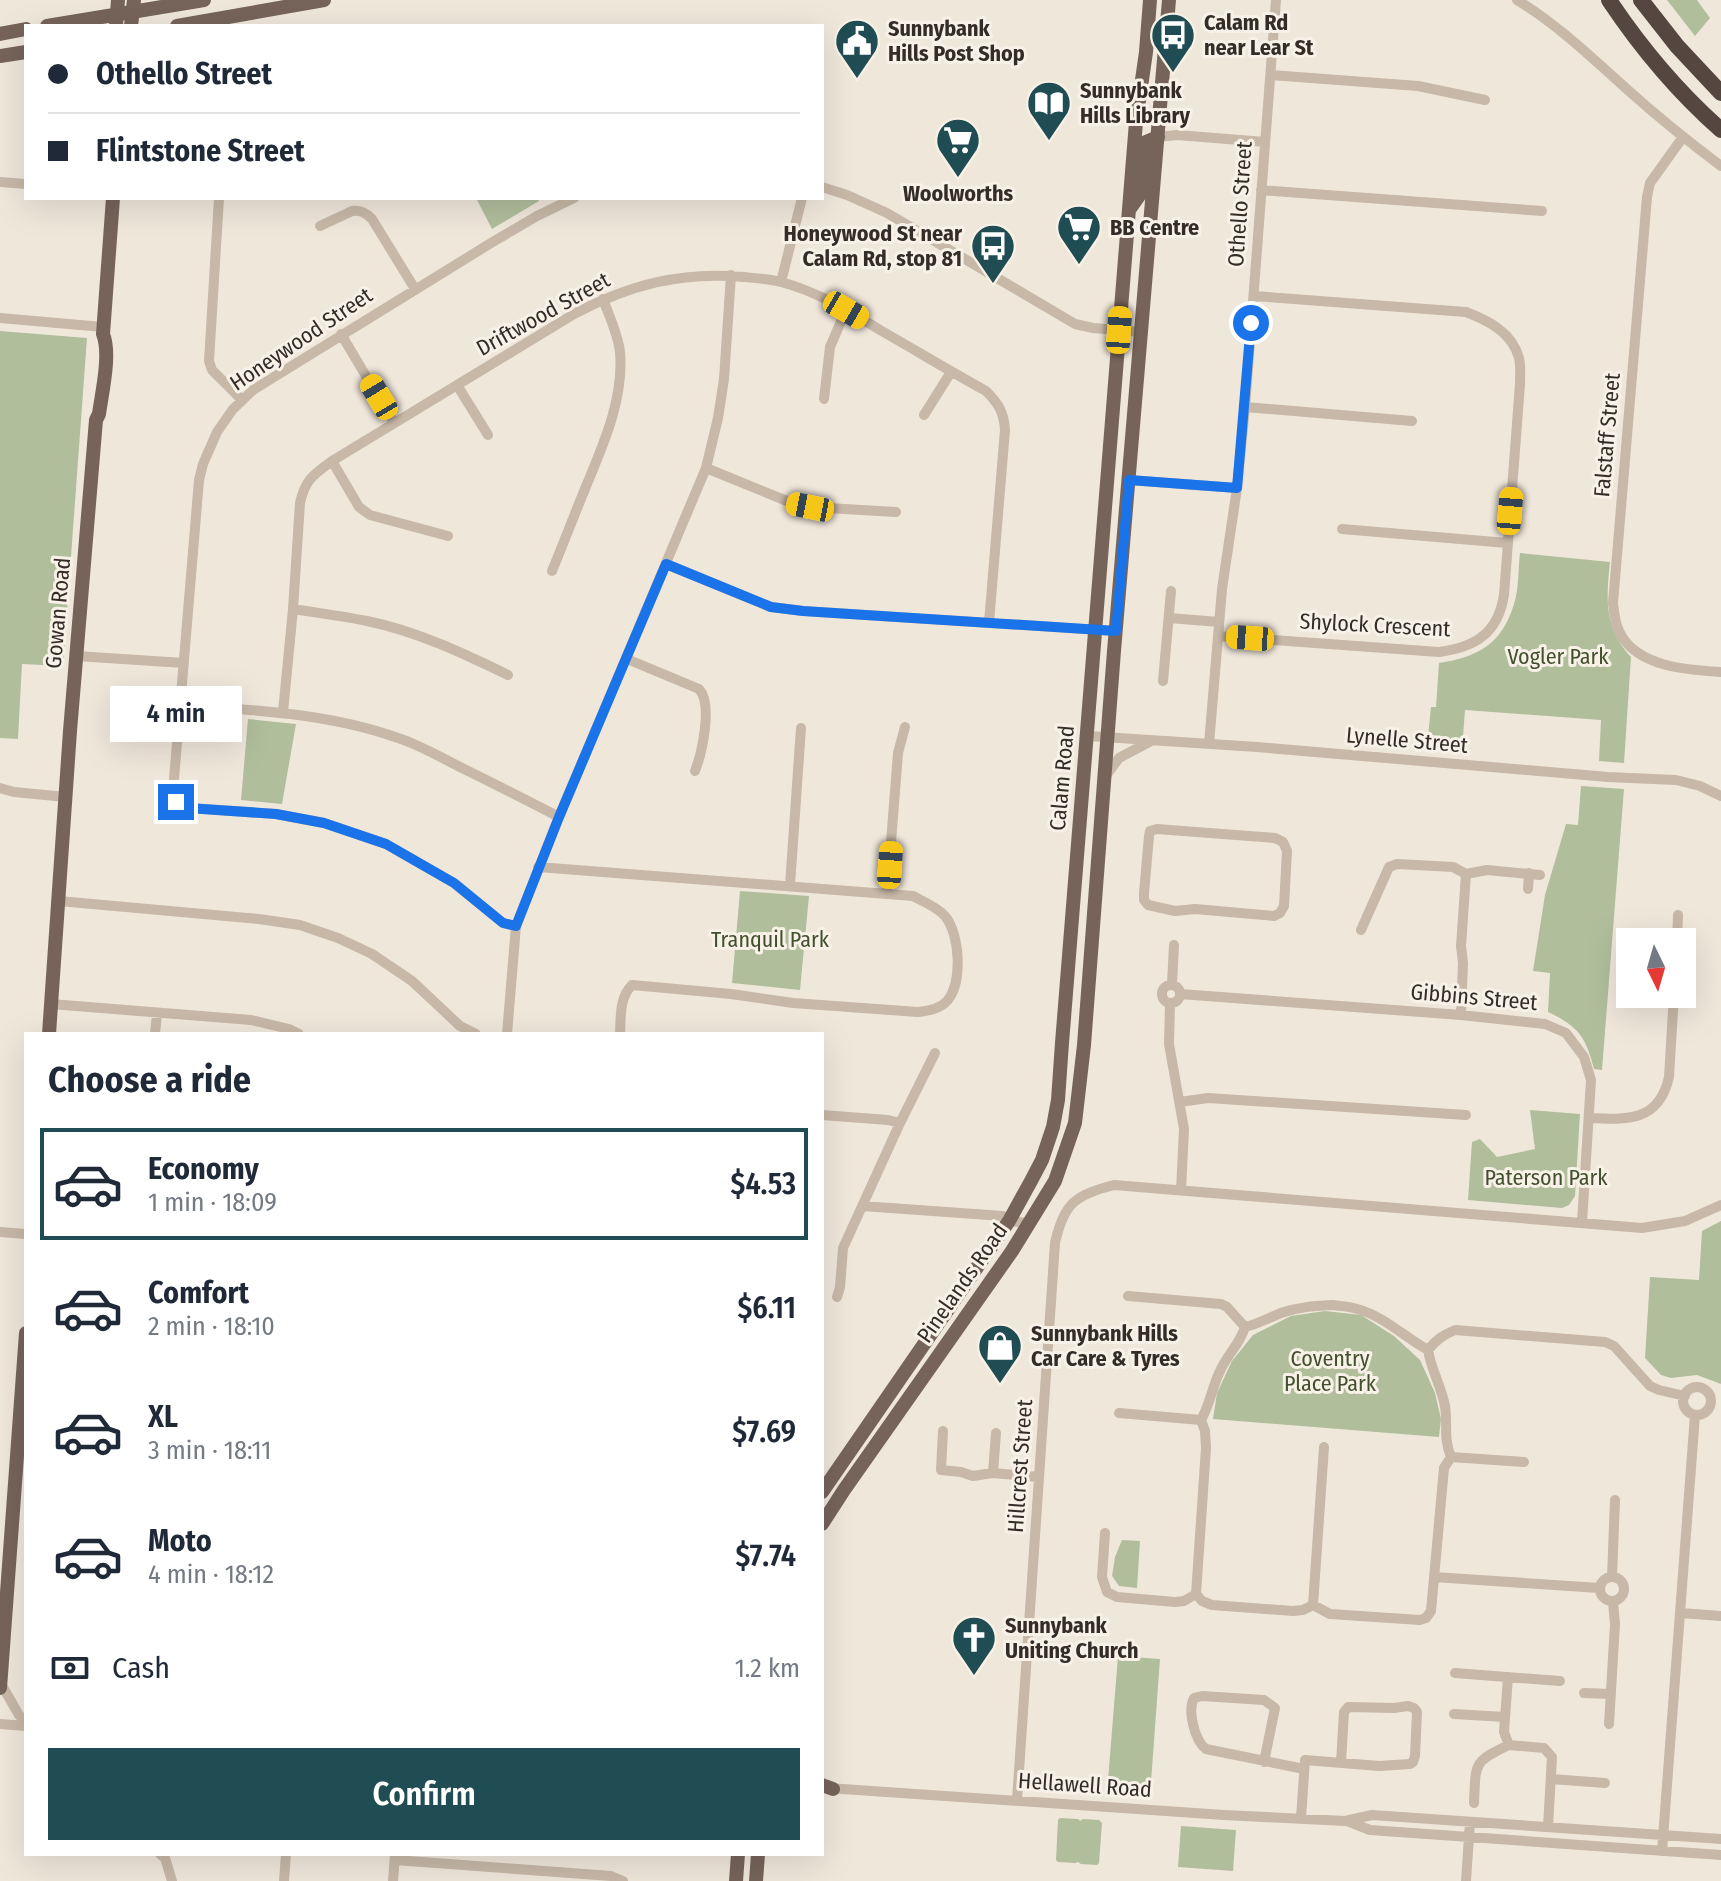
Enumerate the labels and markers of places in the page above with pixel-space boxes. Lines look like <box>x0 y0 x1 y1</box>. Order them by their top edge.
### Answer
place label: Calam Rd near Lear St <box>1204 9 1314 61</box>
bus stop icon: Calam Rd near Lear St <box>1149 11 1197 74</box>
place label: Sunnybank Hills Post Shop <box>888 15 1025 67</box>
public building icon: Sunnybank Hills Post Shop <box>833 17 881 80</box>
place label: Sunnybank Hills Library <box>1080 77 1190 129</box>
library icon: Sunnybank Hills Library <box>1025 79 1073 142</box>
supermarket icon: Woolworths <box>934 116 982 179</box>
place label: Woolworths <box>903 180 1013 207</box>
supermarket icon: BB Centre <box>1055 203 1103 266</box>
place label: BB Centre <box>1110 214 1199 241</box>
place label: Honeywood St near Calam Rd, stop 81 <box>784 220 963 272</box>
bus stop icon: Honeywood St near Calam Rd, stop 81 <box>969 222 1017 285</box>
place label: Sunnybank Hills Car Care & Tyres <box>1031 1320 1180 1372</box>
shop icon: Sunnybank Hills Car Care & Tyres <box>976 1322 1024 1385</box>
place label: Sunnybank Uniting Church <box>1005 1612 1138 1664</box>
church icon: Sunnybank Uniting Church <box>950 1614 998 1677</box>

